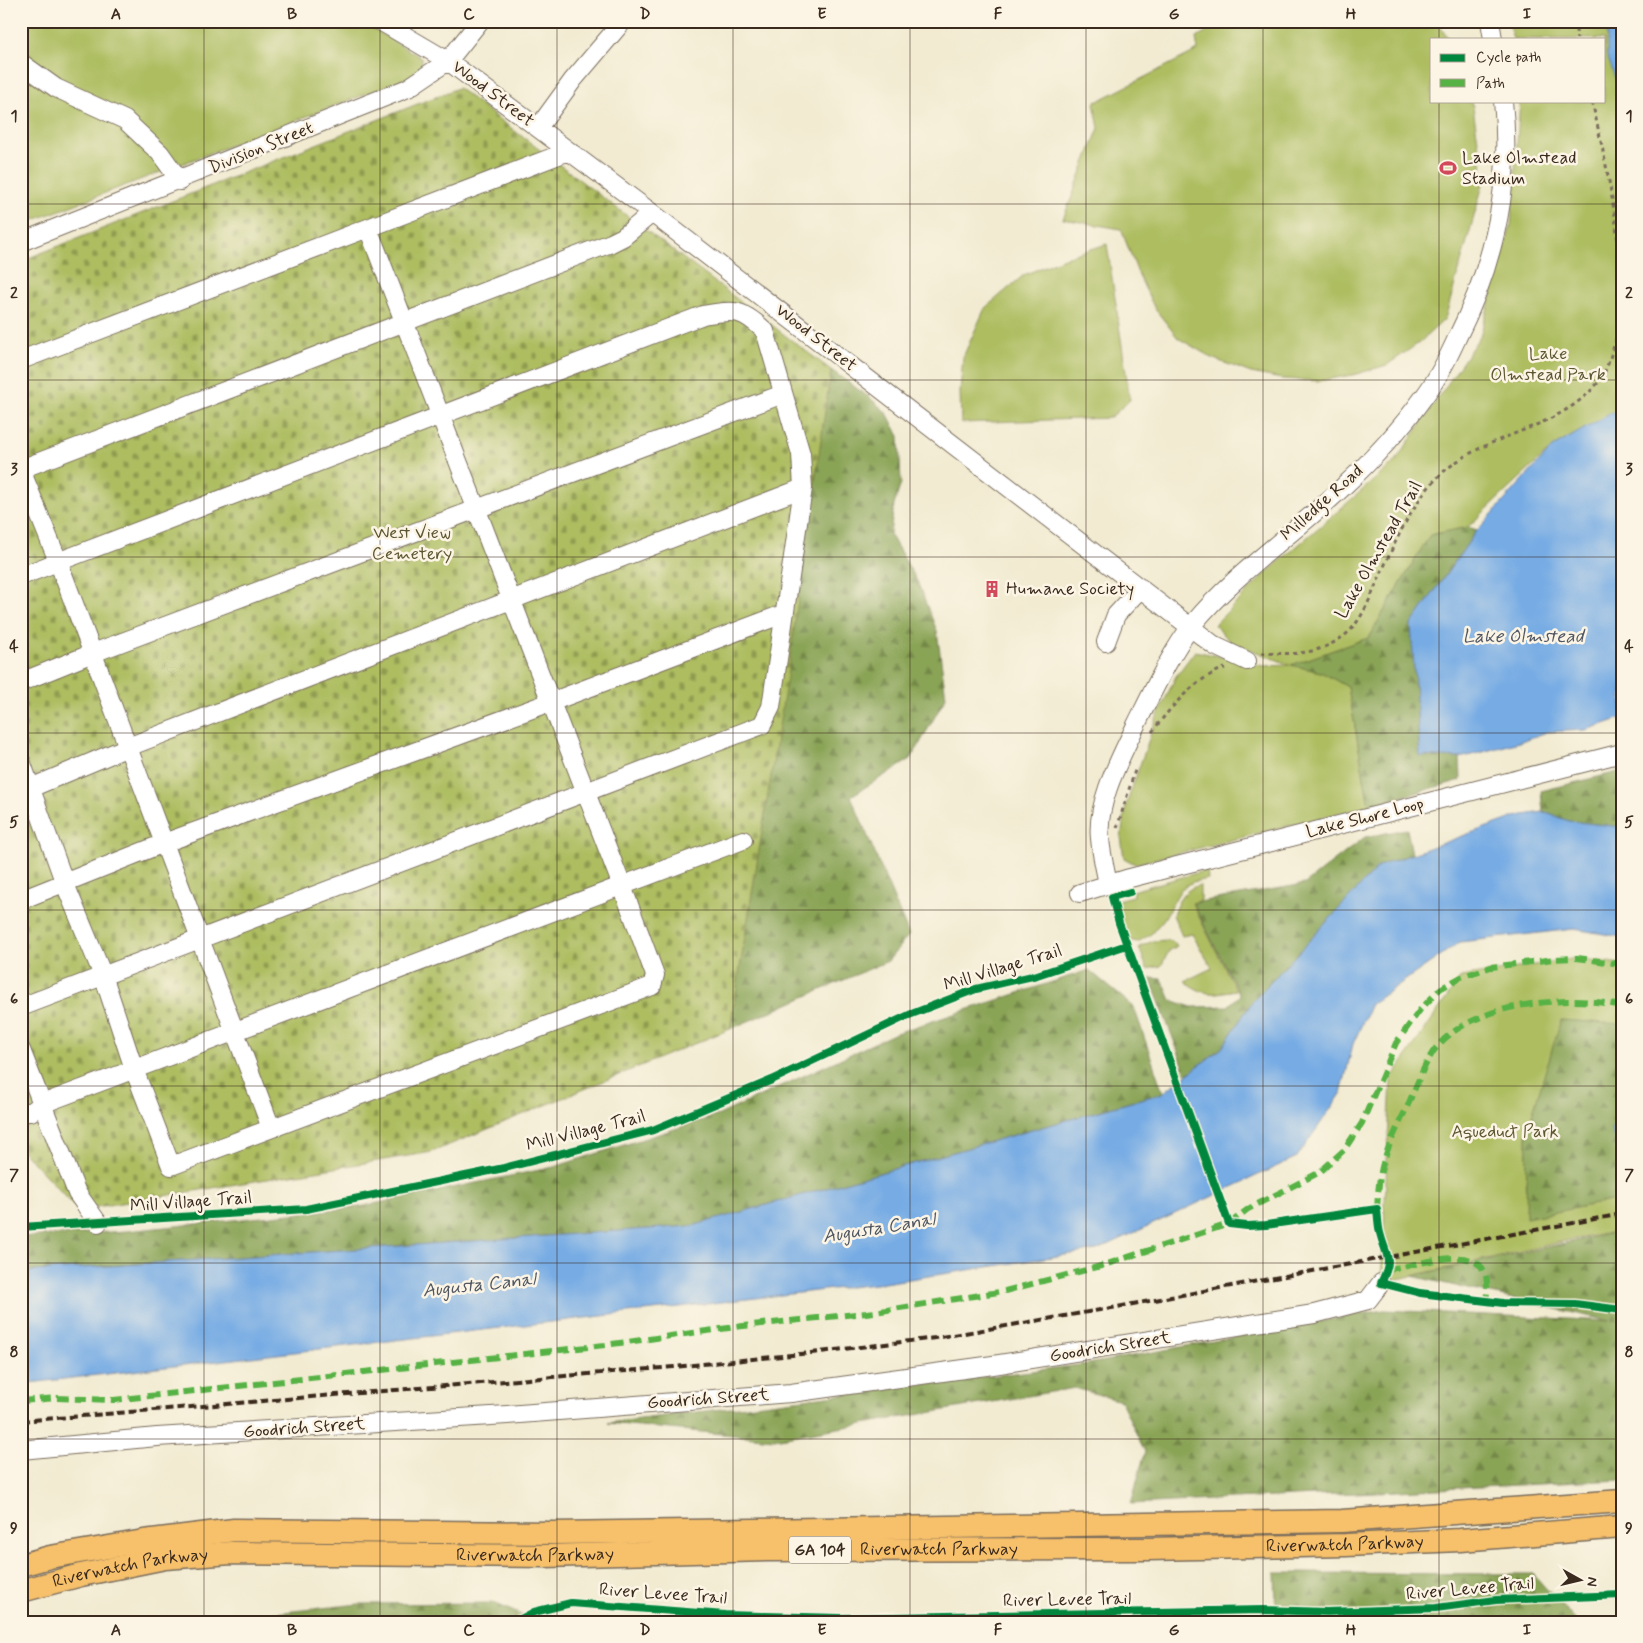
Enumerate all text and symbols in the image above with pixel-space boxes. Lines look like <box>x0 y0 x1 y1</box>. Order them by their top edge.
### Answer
text: A <box>111 4 121 25</box>
text: B <box>287 4 297 25</box>
text: C <box>463 4 475 25</box>
text: D <box>639 4 651 25</box>
text: E <box>817 4 827 25</box>
text: F <box>994 4 1003 25</box>
text: G <box>1169 4 1180 25</box>
text: H <box>1346 4 1357 25</box>
text: I <box>1523 4 1532 25</box>
legend <box>1430 38 1606 102</box>
text: Cycle path <box>1476 48 1541 68</box>
street label: Wood Street <box>447 55 539 133</box>
text: Path <box>1476 74 1505 94</box>
text: 1 <box>10 106 18 127</box>
text: 1 <box>1625 106 1633 127</box>
street label: Division Street <box>205 116 317 180</box>
place label: Lake Olmstead Stadium <box>1462 146 1576 191</box>
sports icon: Lake Olmstead Stadium <box>1438 158 1458 178</box>
text: 2 <box>10 283 18 304</box>
text: 2 <box>1625 283 1633 304</box>
street label: Wood Street <box>770 299 862 377</box>
park label: Lake Olmstead Park <box>1490 342 1606 387</box>
text: 3 <box>10 459 18 480</box>
street label: Milledge Road <box>1275 459 1370 548</box>
text: 3 <box>1625 459 1633 480</box>
street label: Lake Olmstead Trail <box>1330 477 1428 623</box>
park label: West View Cemetery <box>372 521 452 566</box>
place label: Humane Society <box>1006 577 1134 601</box>
building icon: Humane Society <box>982 579 1002 599</box>
water label: Lake Olmstead <box>1463 624 1586 649</box>
text: 4 <box>9 636 19 657</box>
text: 4 <box>1624 636 1634 657</box>
street label: Lake Shore Loop <box>1304 792 1426 844</box>
text: 5 <box>9 812 19 833</box>
text: 5 <box>1624 812 1634 833</box>
street label: Mill Village Trail <box>941 939 1065 997</box>
text: 6 <box>10 989 18 1010</box>
text: 6 <box>1625 989 1633 1010</box>
street label: Mill Village Trail <box>524 1105 648 1157</box>
park label: Aqueduct Park <box>1451 1120 1559 1144</box>
text: 7 <box>9 1165 19 1186</box>
text: 7 <box>1624 1165 1634 1186</box>
street label: Mill Village Trail <box>129 1186 253 1218</box>
water label: Augusta Canal <box>821 1206 940 1249</box>
water label: Augusta Canal <box>421 1266 540 1303</box>
street label: Goodrich Street <box>1048 1326 1173 1368</box>
text: 8 <box>9 1342 19 1363</box>
text: 8 <box>1624 1342 1634 1363</box>
street label: Goodrich Street <box>646 1383 770 1415</box>
street label: Goodrich Street <box>242 1412 366 1444</box>
text: 9 <box>10 1518 18 1539</box>
text: 9 <box>1625 1518 1633 1539</box>
street label: Riverwatch Parkway <box>1266 1530 1424 1559</box>
road number: GA 104 <box>789 1536 851 1564</box>
street label: Riverwatch Parkway <box>860 1537 1018 1562</box>
street label: Riverwatch Parkway <box>456 1542 614 1568</box>
street label: Riverwatch Parkway <box>50 1543 209 1594</box>
north arrow <box>1556 1556 1606 1606</box>
street label: River Levee Trail <box>1405 1571 1535 1607</box>
text: N <box>1582 1576 1601 1588</box>
street label: River Levee Trail <box>598 1578 728 1610</box>
street label: River Levee Trail <box>1003 1587 1131 1613</box>
text: A <box>111 1620 121 1641</box>
text: B <box>287 1620 297 1641</box>
text: C <box>463 1620 475 1641</box>
text: D <box>639 1620 651 1641</box>
text: E <box>817 1620 827 1641</box>
text: F <box>994 1620 1003 1641</box>
text: G <box>1169 1620 1180 1641</box>
text: H <box>1346 1620 1357 1641</box>
text: I <box>1523 1620 1532 1641</box>

